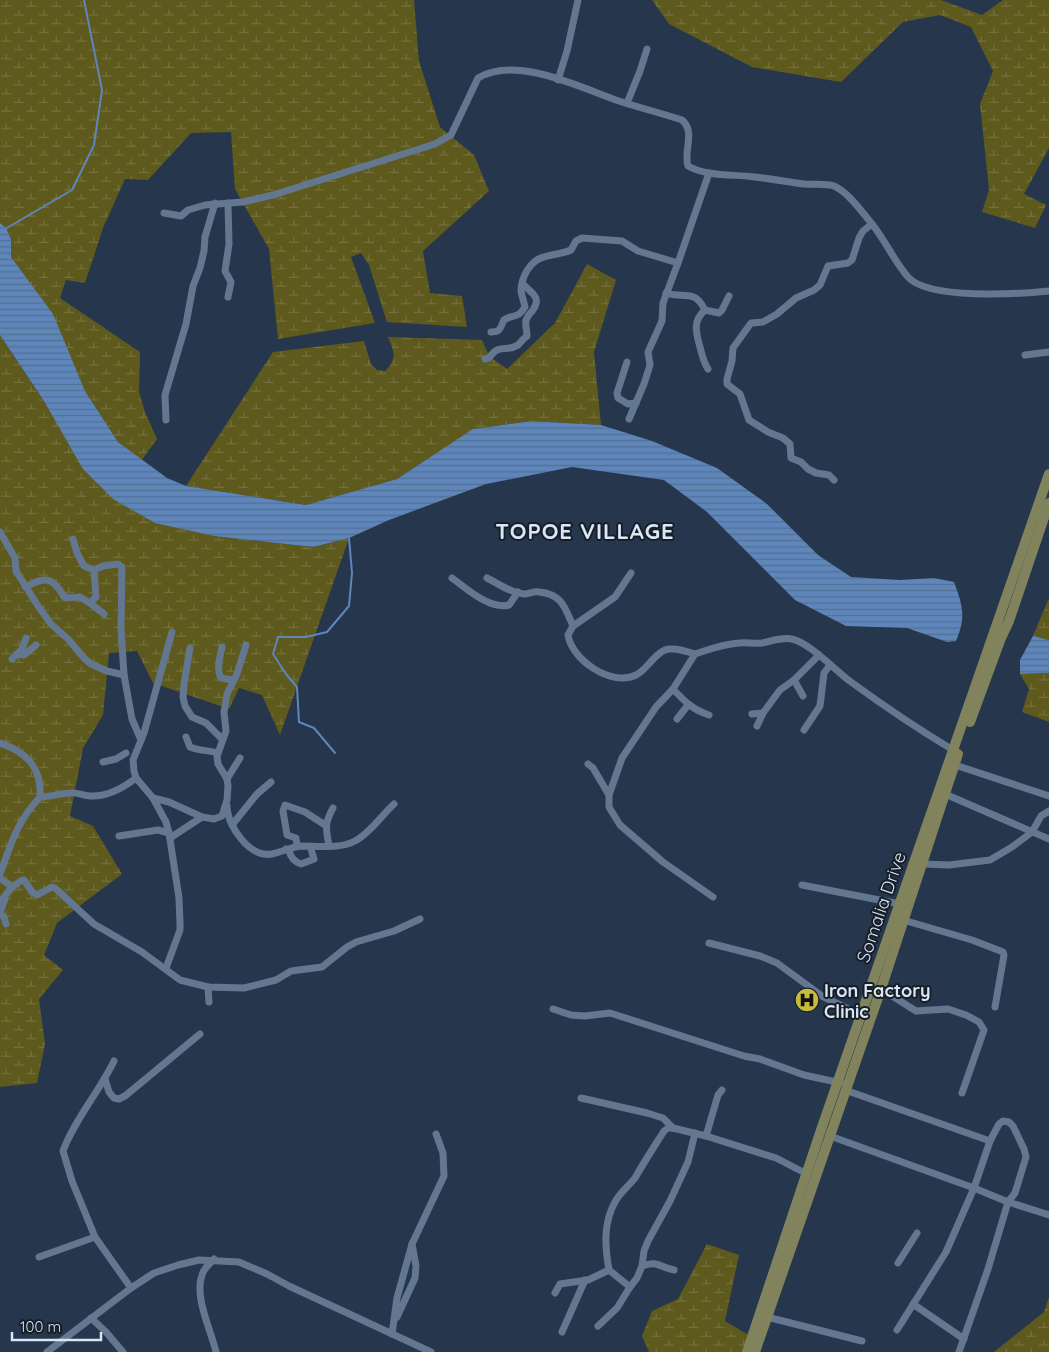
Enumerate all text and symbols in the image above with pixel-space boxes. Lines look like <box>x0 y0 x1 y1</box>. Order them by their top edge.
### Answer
district label: TOPOE VILLAGE <box>495 517 675 545</box>
street label: Somalia Drive <box>851 849 911 965</box>
place label: Iron Factory Clinic <box>824 979 931 1023</box>
hospital icon: Iron Factory Clinic <box>794 987 820 1013</box>
scale bar <box>12 1310 101 1342</box>
text: 100 m <box>20 1317 61 1336</box>

